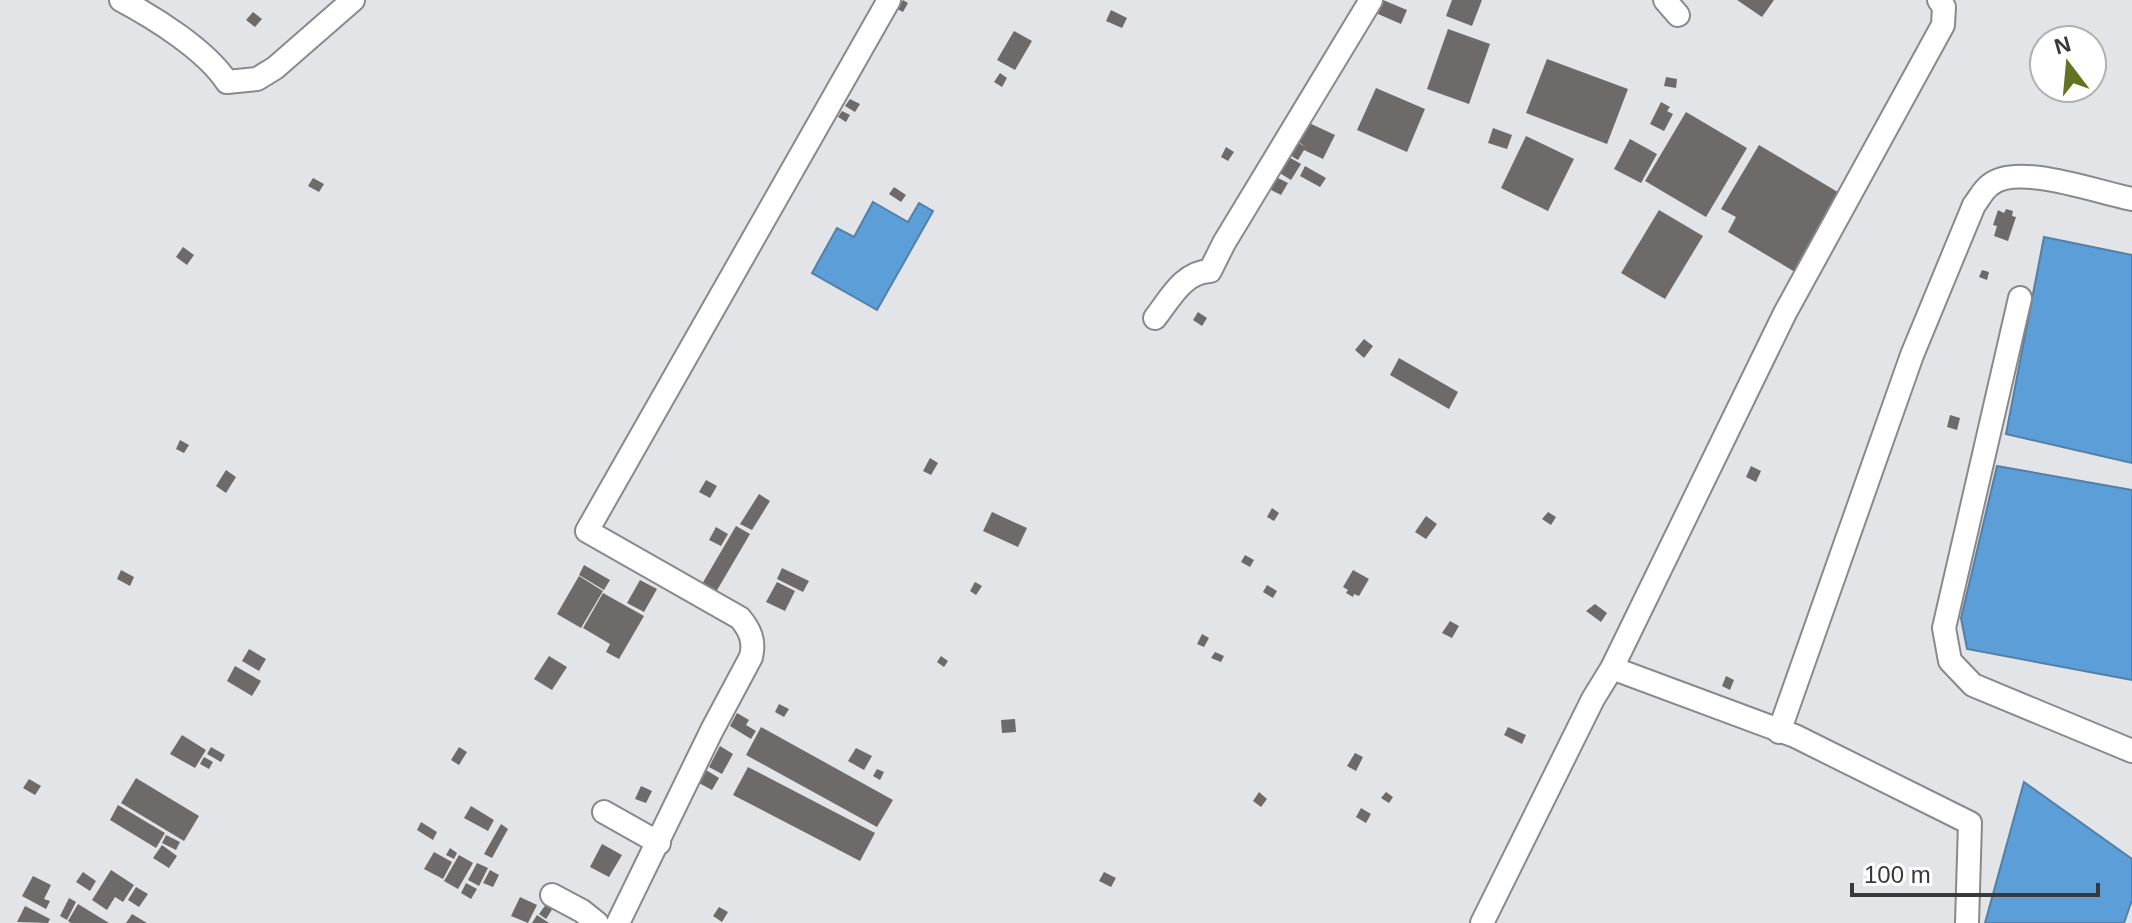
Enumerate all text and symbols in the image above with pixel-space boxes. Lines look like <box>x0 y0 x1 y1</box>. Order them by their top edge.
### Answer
north arrow <box>2028 24 2108 104</box>
text: N <box>2052 31 2074 59</box>
scale bar <box>1852 847 2098 897</box>
text: 100 m <box>1864 861 1931 888</box>

